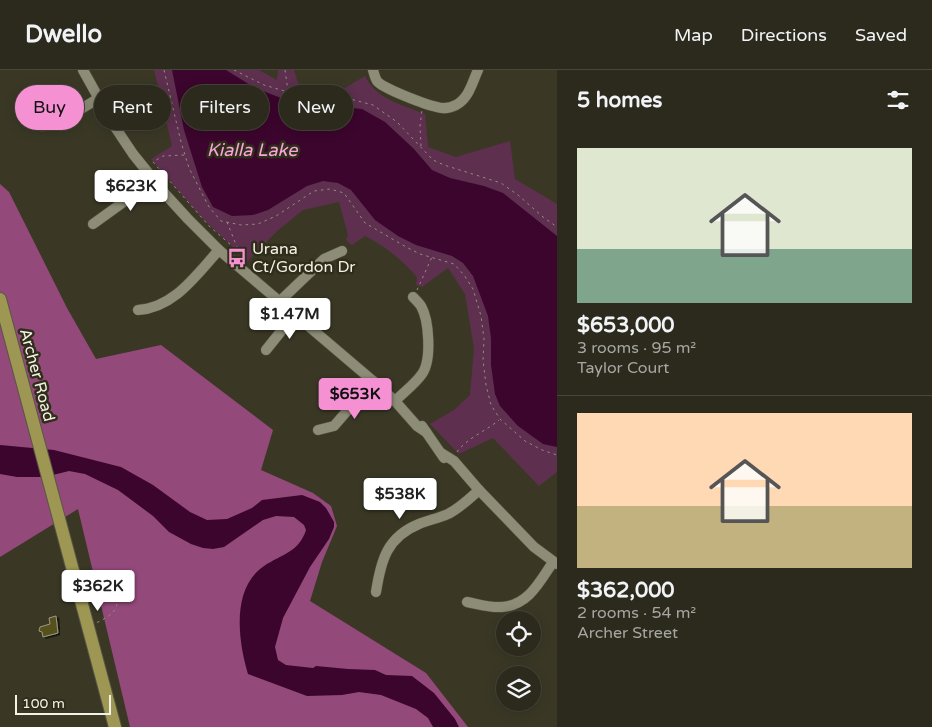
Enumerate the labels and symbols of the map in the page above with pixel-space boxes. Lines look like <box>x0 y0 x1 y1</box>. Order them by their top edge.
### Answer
water label: Kialla Lake <box>207 139 298 161</box>
pin: $623K <box>96 170 166 212</box>
place label: Urana Ct/Gordon Dr <box>252 239 356 277</box>
bus stop icon: Urana Ct/Gordon Dr <box>226 247 248 269</box>
pin: $1.47M <box>249 298 331 340</box>
street label: Archer Road <box>15 326 59 424</box>
pin: $653K <box>320 378 390 420</box>
pin: $538K <box>365 478 435 520</box>
pin: $362K <box>63 570 133 612</box>
scale bar <box>15 692 111 715</box>

